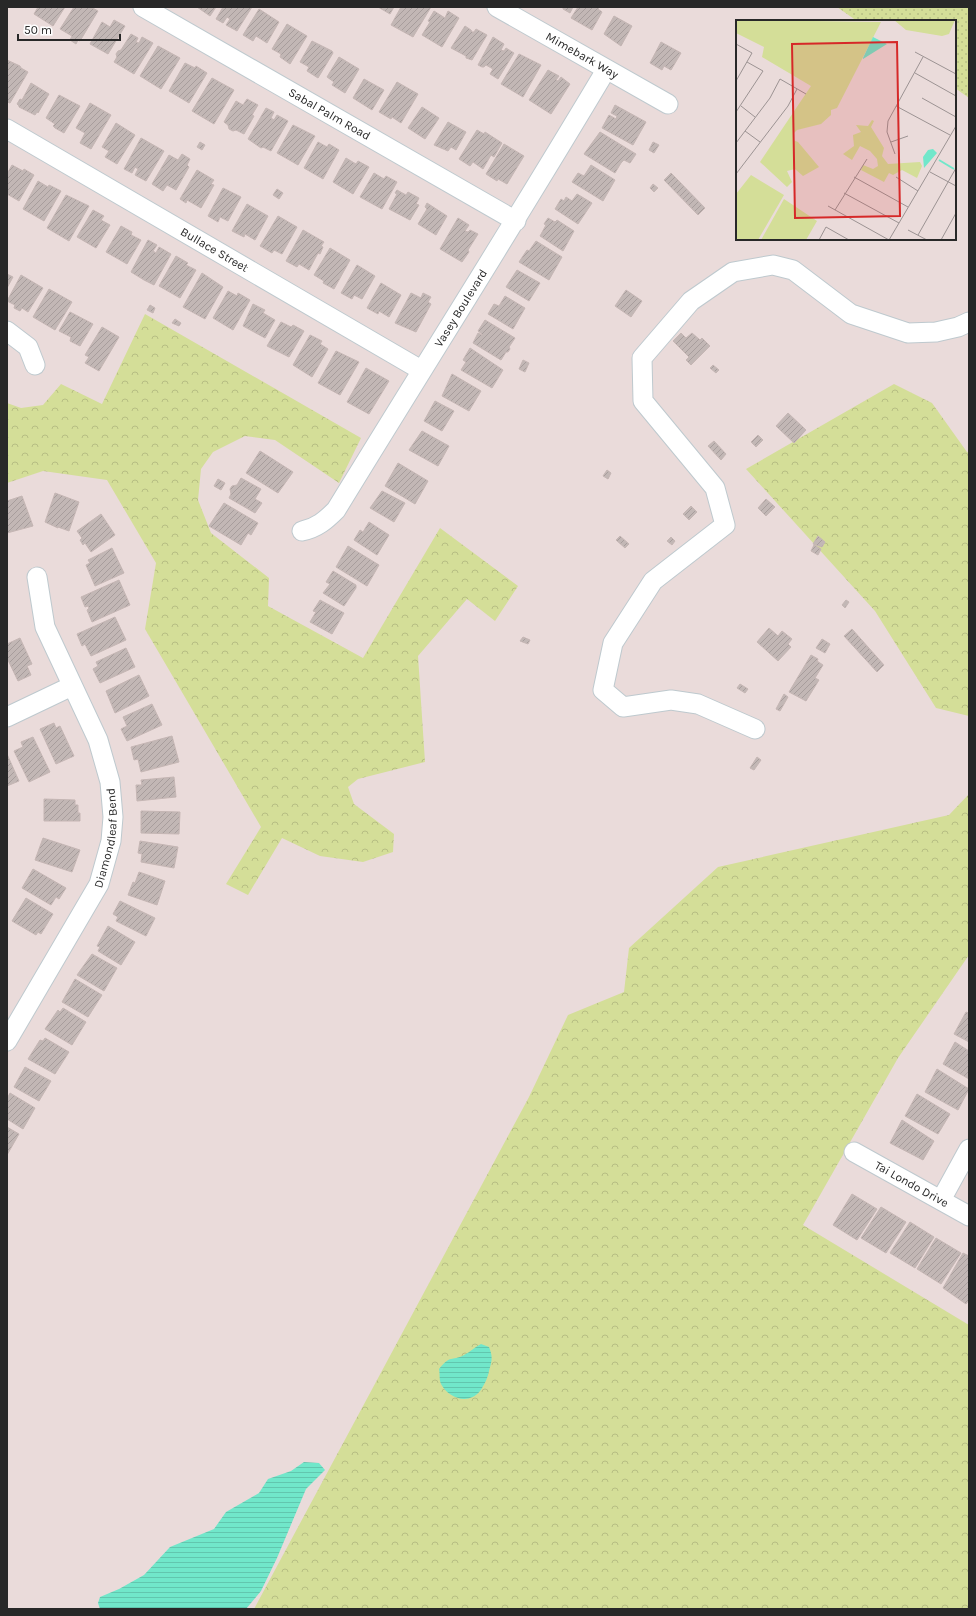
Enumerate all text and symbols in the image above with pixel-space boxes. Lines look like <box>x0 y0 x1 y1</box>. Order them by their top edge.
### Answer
scale bar <box>18 16 120 42</box>
inset map <box>736 20 956 240</box>
text: 50 m <box>24 23 52 37</box>
street label: Mimebark Way <box>543 29 621 82</box>
street label: Sabal Palm Road <box>286 85 373 143</box>
street label: Bullace Street <box>178 224 251 275</box>
street label: Vasey Boulevard <box>431 267 490 349</box>
street label: Diamondleaf Bend <box>91 787 120 889</box>
street label: Tai Londo Drive <box>872 1158 951 1210</box>

